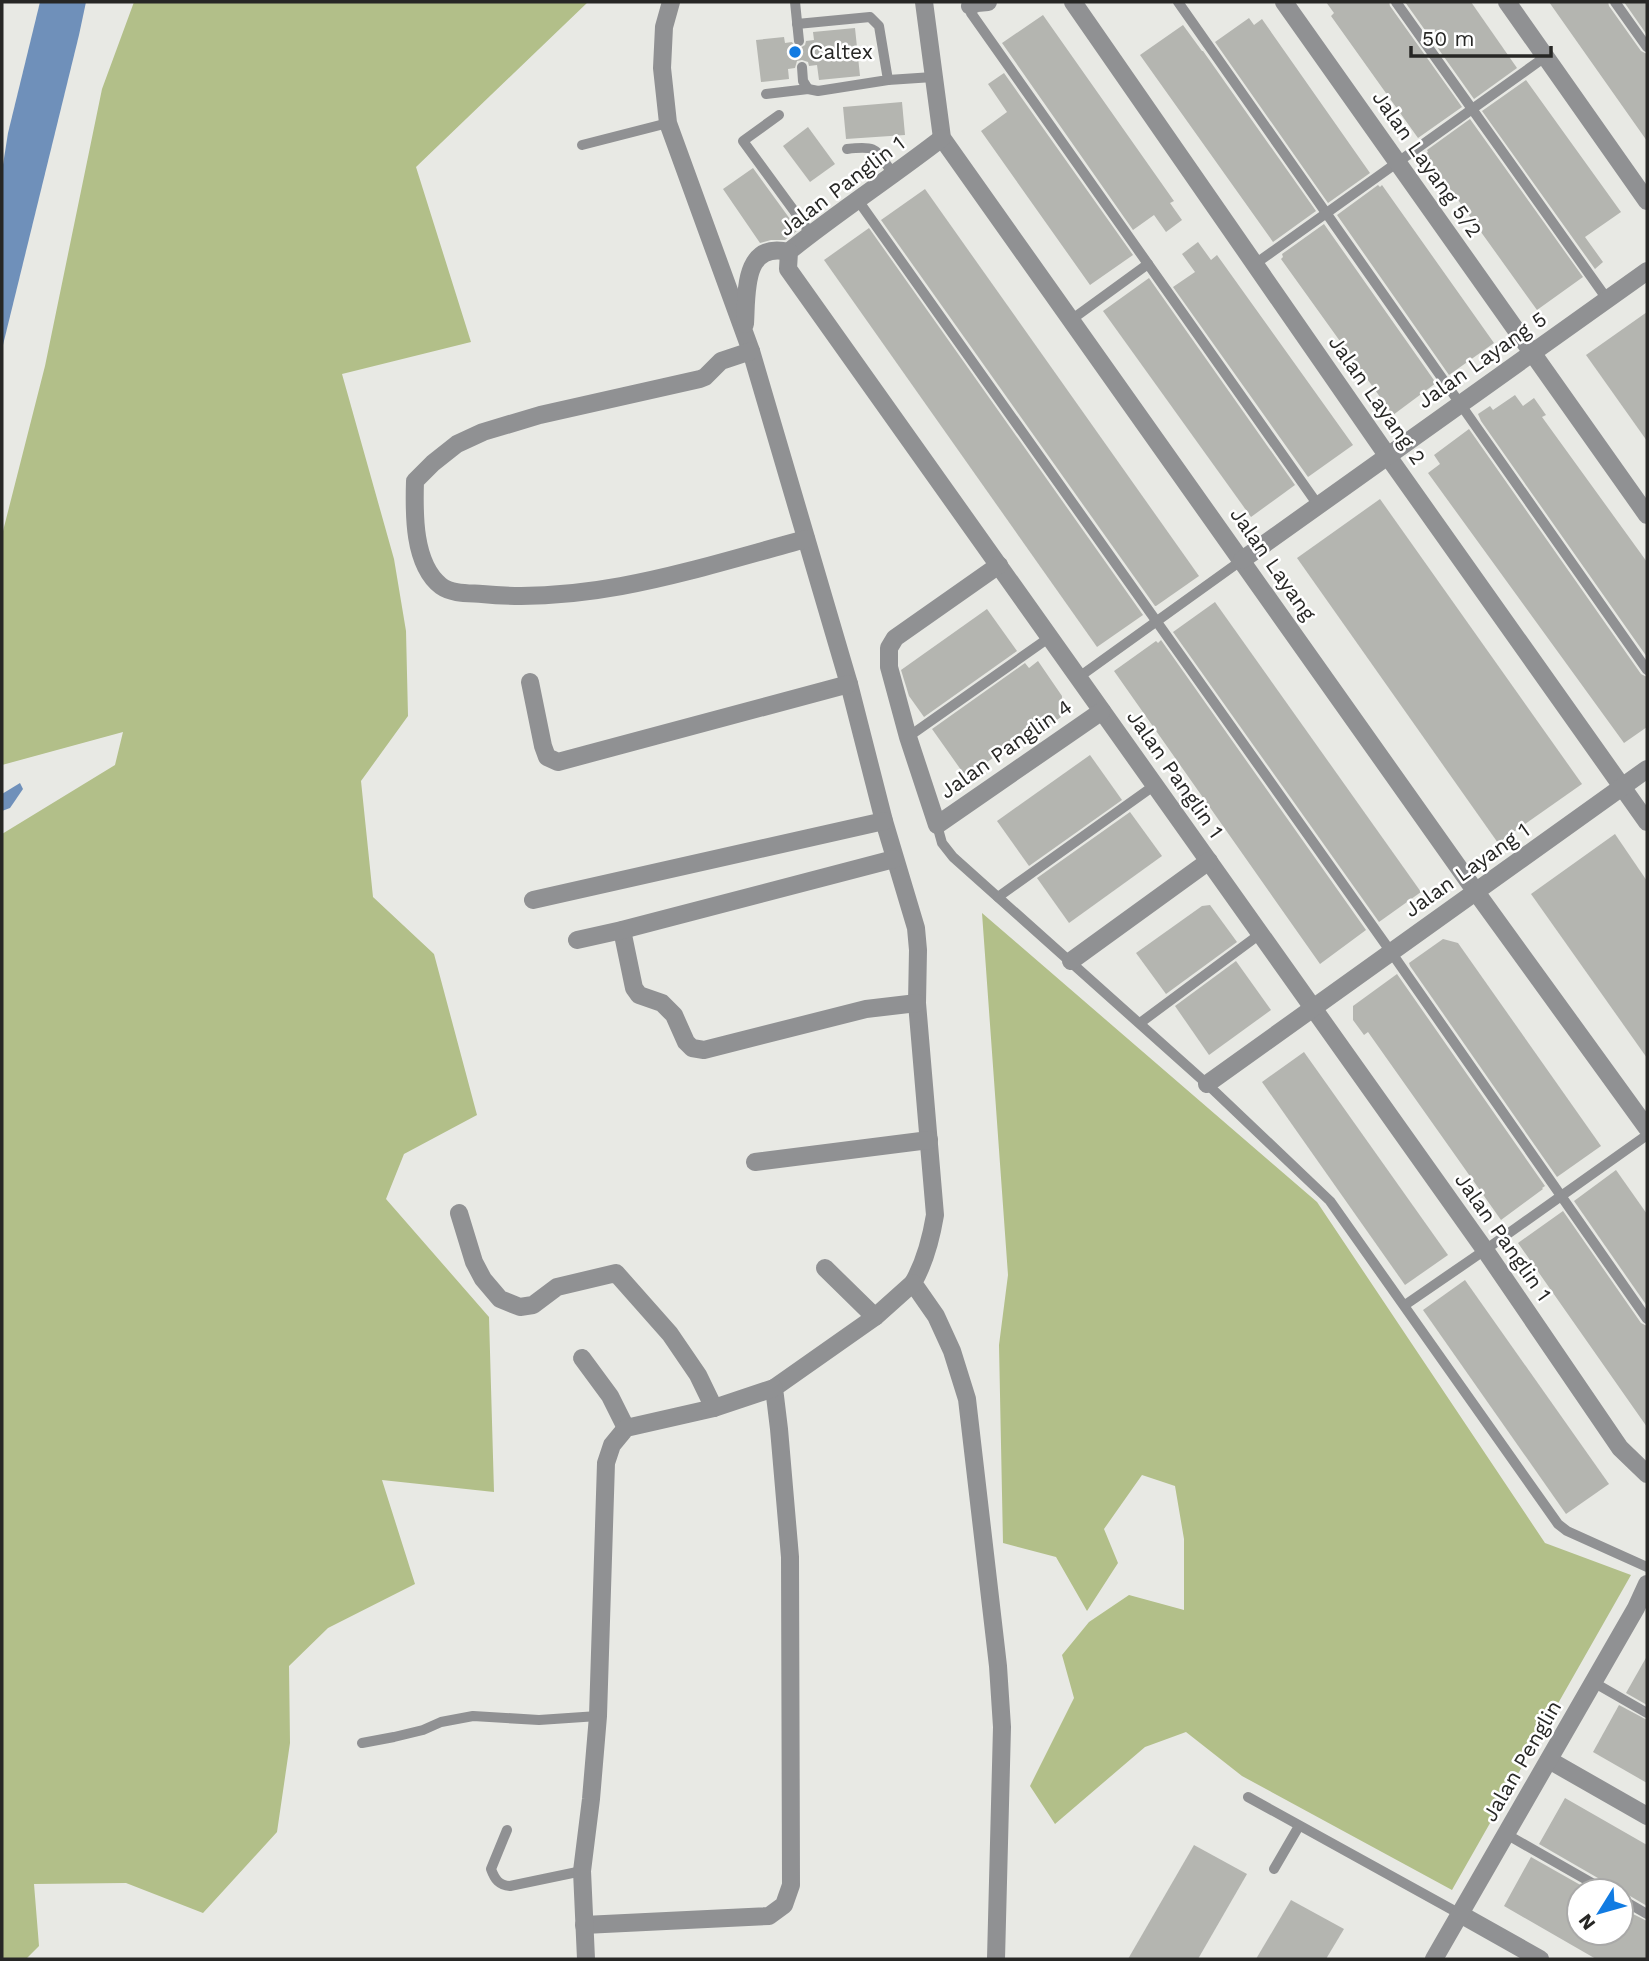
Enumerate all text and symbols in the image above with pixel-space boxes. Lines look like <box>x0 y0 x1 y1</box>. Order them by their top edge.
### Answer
scale bar <box>1411 14 1551 58</box>
text: 50 m <box>1422 26 1474 51</box>
place label: Caltex <box>809 39 873 64</box>
marker: Caltex <box>787 44 803 60</box>
street label: Jalan Layang 5/2 <box>1368 86 1487 242</box>
street label: Jalan Panglin 1 <box>774 130 909 241</box>
street label: Jalan Layang 5 <box>1412 306 1551 413</box>
street label: Jalan Layang 2 <box>1324 330 1431 469</box>
street label: Jalan Layang <box>1225 502 1322 626</box>
street label: Jalan Panglin 4 <box>935 694 1077 803</box>
street label: Jalan Panglin 1 <box>1122 705 1229 843</box>
street label: Jalan Layang 1 <box>1399 817 1534 922</box>
street label: Jalan Panglin 1 <box>1450 1168 1557 1306</box>
street label: Jalan Penglin <box>1477 1696 1566 1826</box>
north arrow <box>1565 1877 1635 1947</box>
text: N <box>1573 1909 1600 1934</box>

